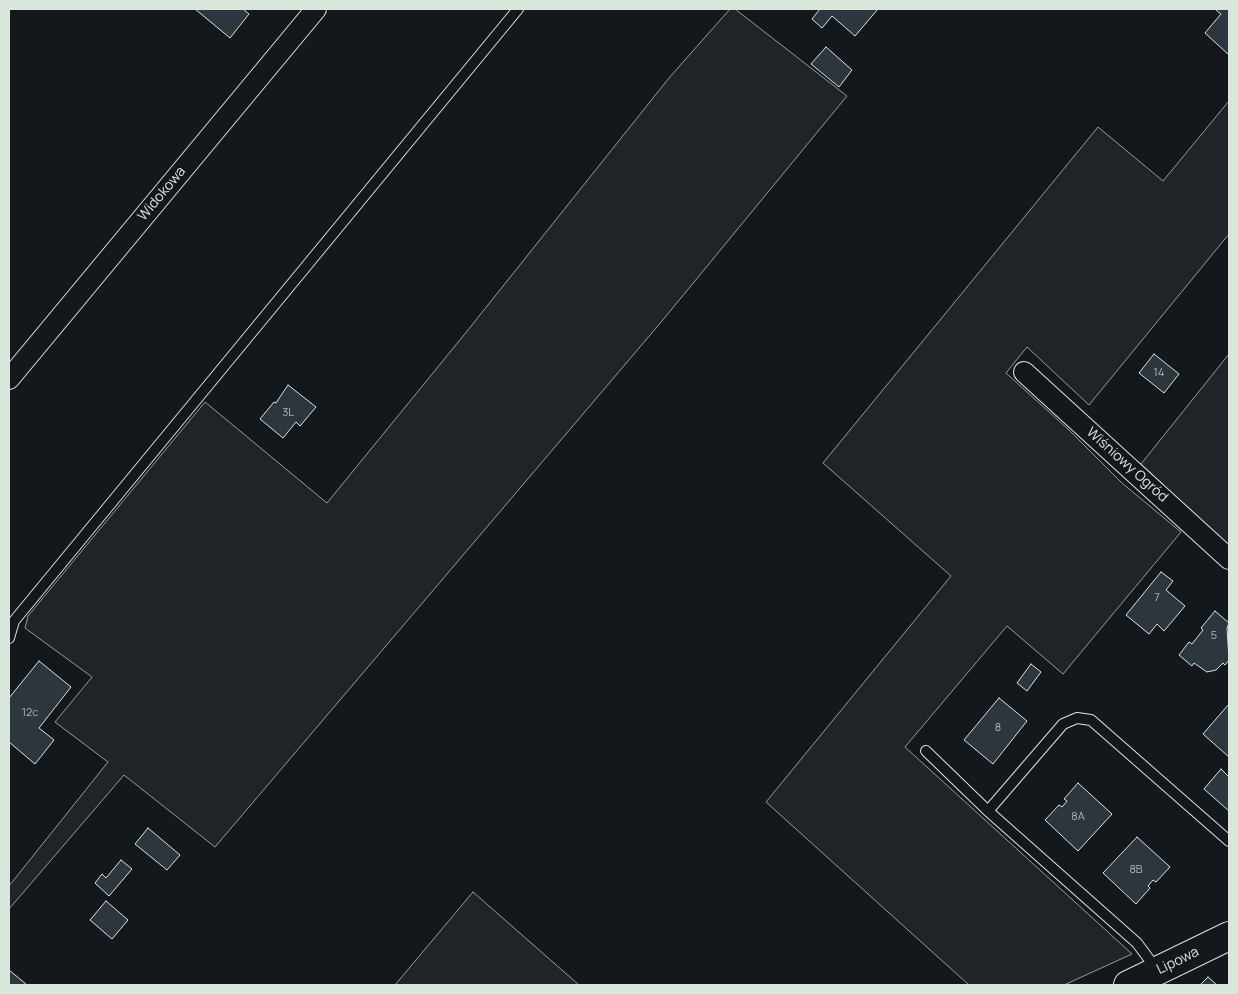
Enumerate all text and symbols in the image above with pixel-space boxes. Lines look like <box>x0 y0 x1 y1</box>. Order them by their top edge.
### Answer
street label: Widokowa <box>134 163 190 225</box>
house number: 14 <box>1154 366 1164 380</box>
house number: 3L <box>282 406 294 420</box>
street label: Wiśniowy Ogród <box>1083 424 1171 506</box>
house number: 7 <box>1154 591 1160 605</box>
house number: 5 <box>1211 629 1217 643</box>
house number: 12c <box>22 706 38 720</box>
house number: 8 <box>995 721 1001 735</box>
house number: 8A <box>1071 810 1085 824</box>
house number: 8B <box>1129 863 1143 877</box>
street label: Lipowa <box>1154 944 1202 978</box>

